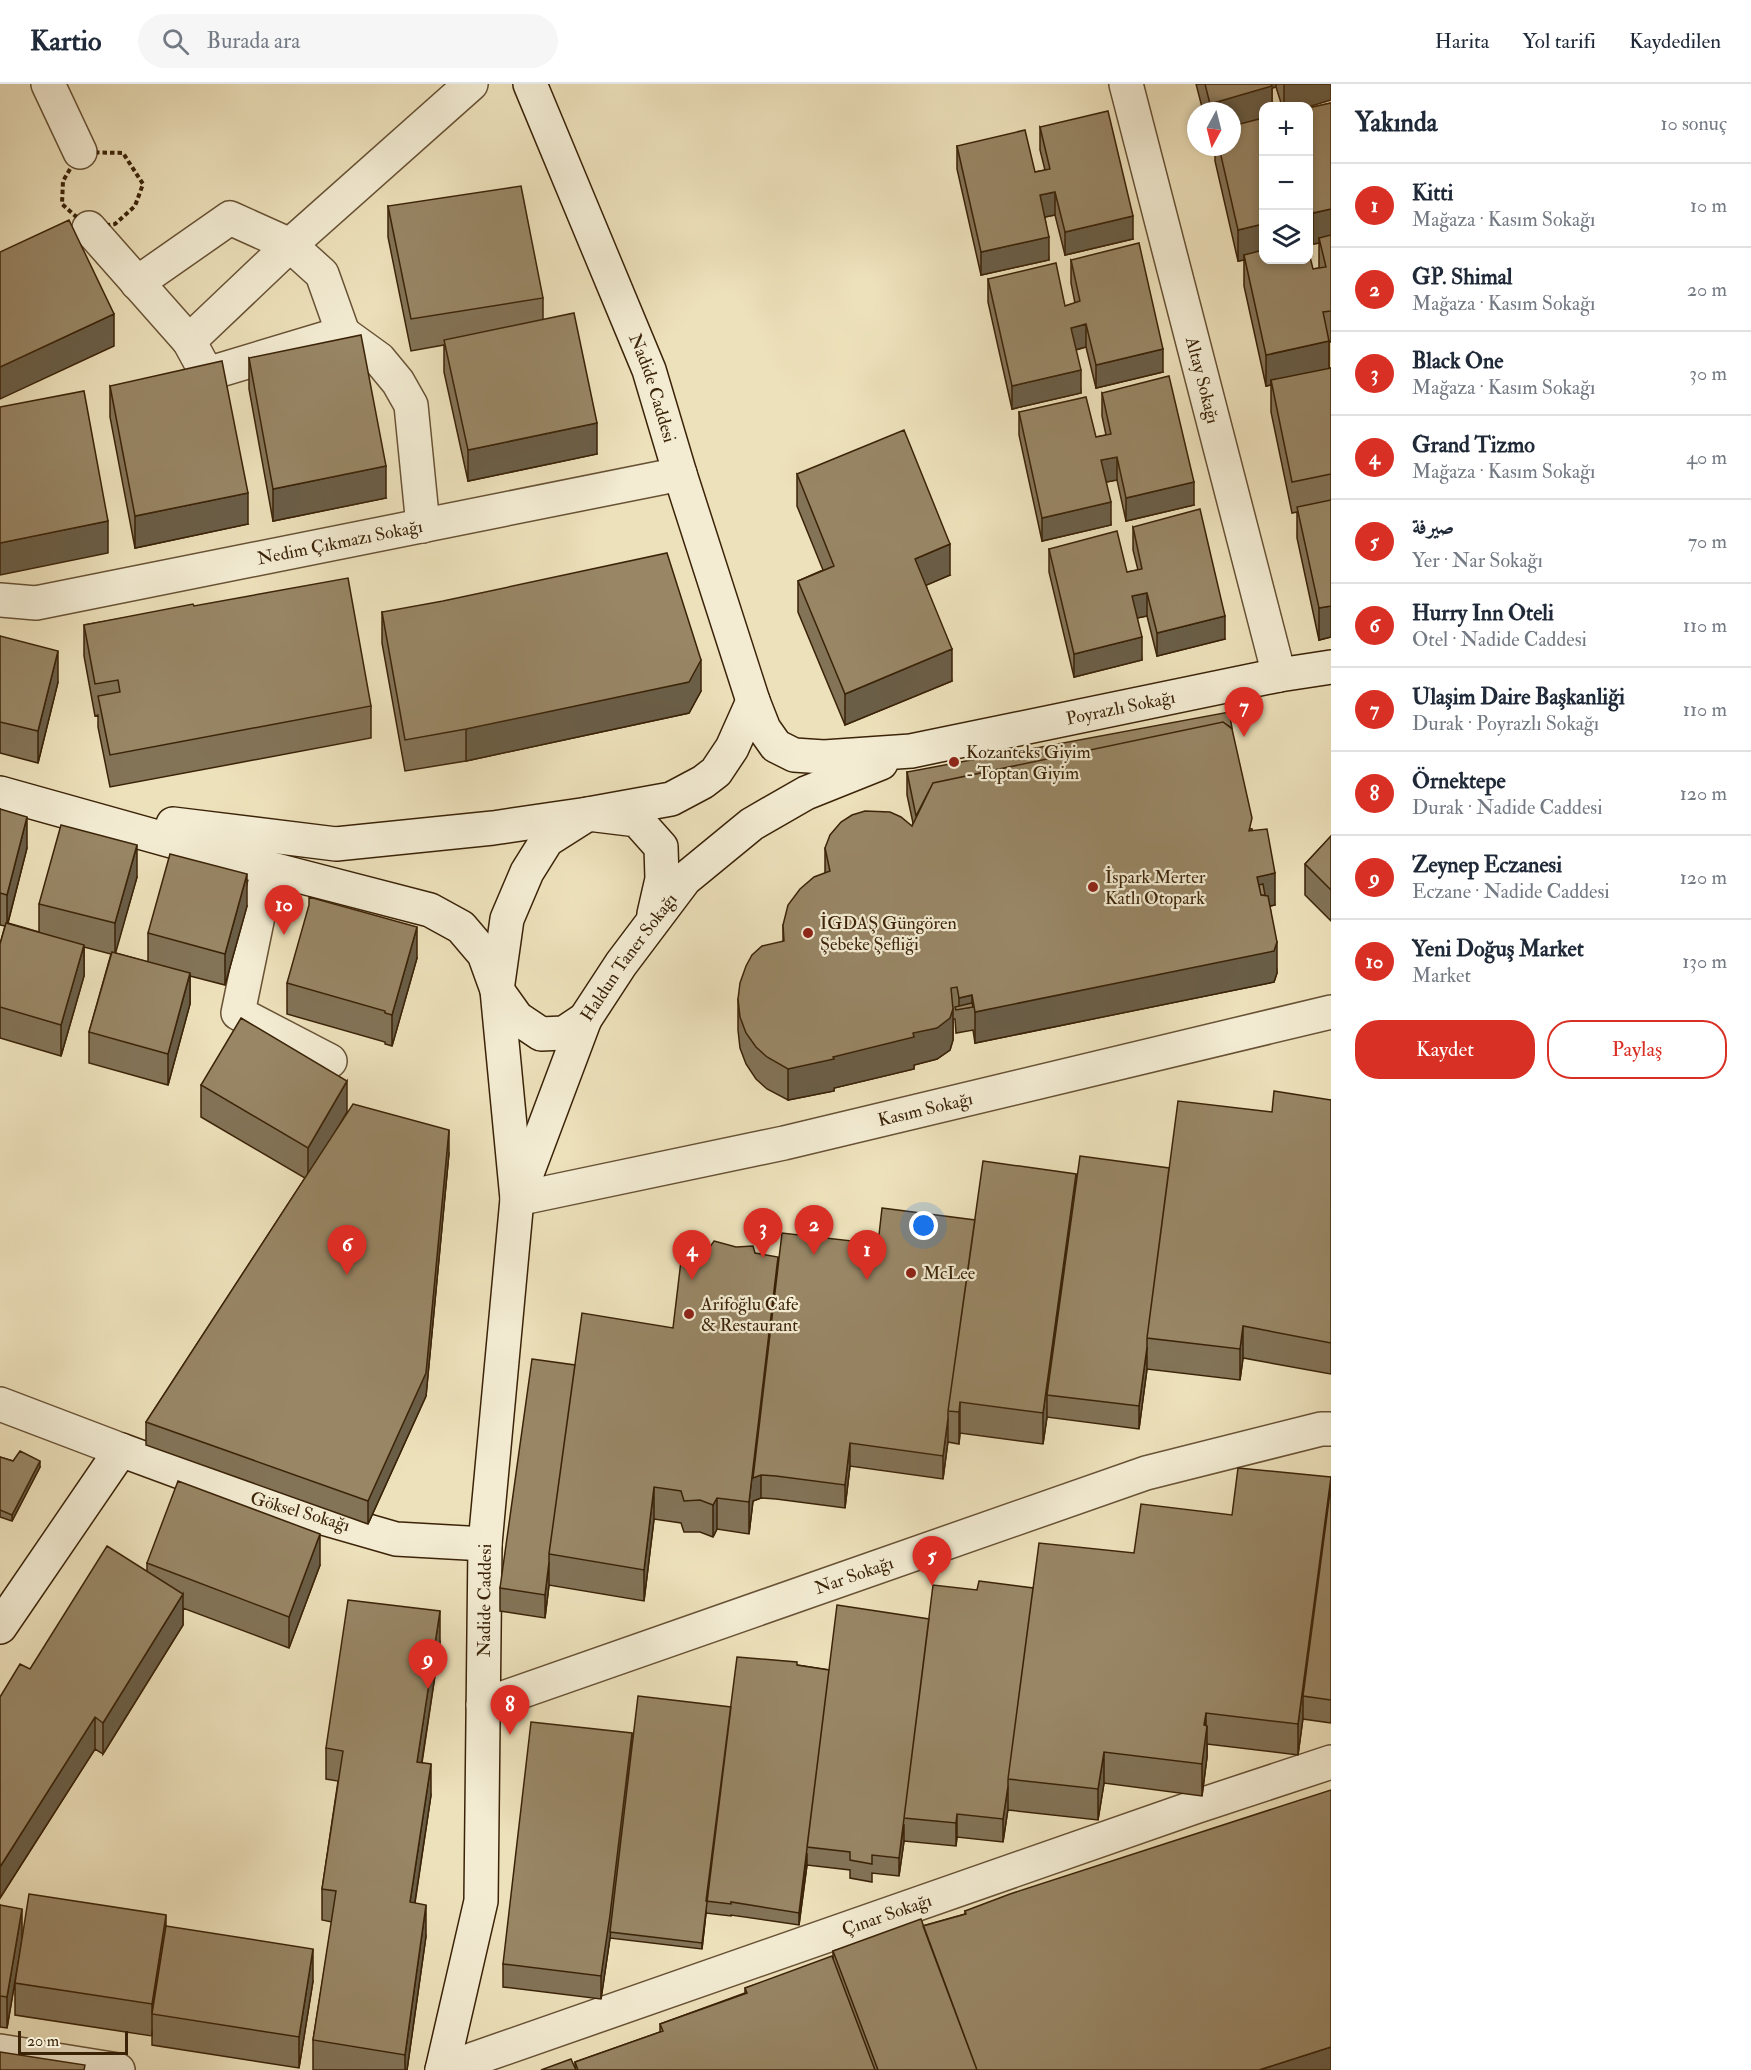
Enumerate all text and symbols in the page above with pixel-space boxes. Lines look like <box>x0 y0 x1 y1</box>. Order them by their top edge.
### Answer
search box <box>138 14 558 68</box>
text: Kartio <box>30 24 102 59</box>
icon: search <box>159 25 192 58</box>
text: Burada ara <box>207 27 300 55</box>
text: Harita <box>1435 28 1489 55</box>
text: Yol tarifi <box>1522 28 1596 55</box>
text: Kaydedilen <box>1629 28 1721 55</box>
north arrow <box>1187 102 1241 156</box>
map controls <box>1259 102 1313 264</box>
button: + <box>1259 102 1313 156</box>
text: Yakında <box>1355 107 1437 139</box>
text: 10 sonuç <box>1660 111 1727 136</box>
button: − <box>1259 156 1313 210</box>
text: Kitti <box>1412 179 1453 207</box>
text: 1 <box>1371 193 1378 218</box>
text: 10 m <box>1690 193 1727 218</box>
text: Mağaza · Kasım Sokağı <box>1412 207 1595 232</box>
button: layers <box>1259 210 1313 264</box>
text: GP. Shimal <box>1412 263 1512 291</box>
text: 2 <box>1369 277 1380 302</box>
text: 20 m <box>1687 277 1727 302</box>
text: Mağaza · Kasım Sokağı <box>1412 291 1595 316</box>
street label: Nadide Caddesi <box>624 330 682 445</box>
street label: Altay Sokağı <box>1180 333 1225 426</box>
text: Black One <box>1412 347 1504 375</box>
text: 3 <box>1371 361 1378 386</box>
text: 30 m <box>1689 361 1727 386</box>
text: Mağaza · Kasım Sokağı <box>1412 375 1595 400</box>
text: Grand Tizmo <box>1412 431 1535 459</box>
text: 4 <box>1369 445 1380 470</box>
text: 40 m <box>1686 445 1727 470</box>
text: Mağaza · Kasım Sokağı <box>1412 459 1595 484</box>
text: صيرفة <box>1412 513 1454 541</box>
street label: Nedim Çıkmazı Sokağı <box>255 514 425 570</box>
text: 5 <box>1370 529 1379 554</box>
text: 70 m <box>1688 529 1727 554</box>
text: Yer · Nar Sokağı <box>1412 548 1543 573</box>
text: Hurry Inn Oteli <box>1412 599 1554 627</box>
text: 6 <box>1369 613 1380 638</box>
text: 110 m <box>1683 613 1727 638</box>
text: Otel · Nadide Caddesi <box>1412 627 1587 652</box>
text: Ulaşim Daire Başkanliği <box>1412 683 1625 711</box>
street label: Poyrazlı Sokağı <box>1064 685 1177 730</box>
pin: 7 <box>1224 688 1264 737</box>
text: 7 <box>1370 697 1379 722</box>
text: 110 m <box>1683 697 1727 722</box>
text: Durak · Poyrazlı Sokağı <box>1412 711 1599 736</box>
place label: Kozanteks Giyim - Toptan Giyim <box>966 741 1091 785</box>
marker: Kozanteks Giyim - Toptan Giyim <box>947 755 961 769</box>
text: Örnektepe <box>1412 767 1506 795</box>
text: 8 <box>1370 781 1379 806</box>
text: 120 m <box>1680 781 1727 806</box>
text: Durak · Nadide Caddesi <box>1412 795 1602 820</box>
text: Zeynep Eczanesi <box>1412 851 1562 879</box>
text: 9 <box>1369 865 1380 890</box>
text: 120 m <box>1680 865 1727 890</box>
place label: İspark Merter Katlı Otopark <box>1105 866 1206 910</box>
text: Eczane · Nadide Caddesi <box>1412 879 1610 904</box>
marker: İspark Merter Katlı Otopark <box>1086 880 1100 894</box>
pin: 10 <box>264 886 304 935</box>
street label: Haldun Taner Sokağı <box>575 888 682 1026</box>
place label: İGDAŞ Güngören Şebeke Şefliği <box>820 912 957 956</box>
marker: İGDAŞ Güngören Şebeke Şefliği <box>801 926 815 940</box>
text: Yeni Doğuş Market <box>1412 935 1584 963</box>
text: 10 <box>1366 949 1383 974</box>
text: 130 m <box>1682 949 1727 974</box>
text: Market <box>1412 963 1471 988</box>
button: Kaydet <box>1355 1020 1535 1079</box>
button: Paylaş <box>1547 1020 1727 1079</box>
street label: Kasım Sokağı <box>875 1087 975 1132</box>
pin: 2 <box>794 1206 834 1255</box>
pin: 3 <box>744 1208 783 1258</box>
your location <box>909 1211 938 1240</box>
pin: 6 <box>328 1226 366 1275</box>
pin: 4 <box>672 1230 712 1280</box>
pin: 1 <box>848 1230 886 1280</box>
place label: McLee <box>923 1262 976 1285</box>
marker: McLee <box>904 1266 918 1280</box>
place label: Arifoğlu Cafe & Restaurant <box>700 1293 799 1337</box>
marker: Arifoğlu Cafe & Restaurant <box>682 1307 696 1321</box>
street label: Göksel Sokağı <box>248 1486 353 1537</box>
pin: 5 <box>912 1536 952 1586</box>
street label: Nadide Caddesi <box>472 1543 497 1657</box>
street label: Nar Sokağı <box>812 1551 897 1600</box>
pin: 9 <box>408 1640 448 1689</box>
pin: 8 <box>490 1686 530 1735</box>
street label: Çınar Sokağı <box>839 1888 935 1941</box>
scale bar <box>18 2028 128 2056</box>
text: 20 m <box>27 2031 59 2051</box>

